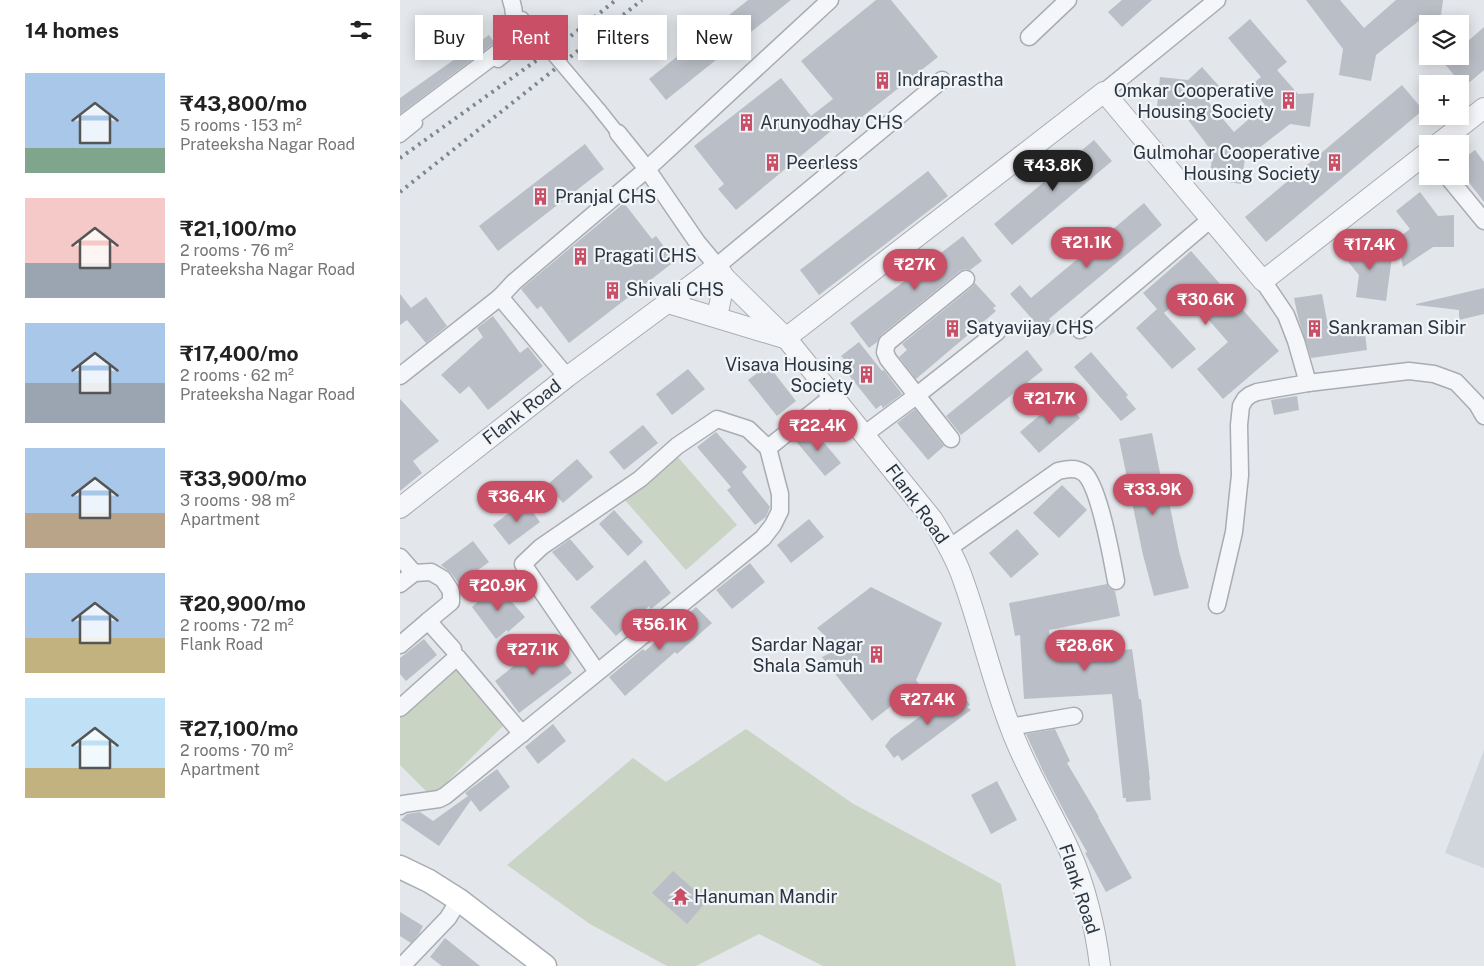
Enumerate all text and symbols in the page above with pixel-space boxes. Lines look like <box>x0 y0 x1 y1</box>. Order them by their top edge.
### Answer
chip: Buy <box>415 15 483 60</box>
chip: Rent <box>493 15 568 60</box>
chip: Filters <box>578 15 667 60</box>
chip: New <box>677 15 751 60</box>
map controls <box>1419 15 1469 185</box>
button: layers <box>1419 15 1469 65</box>
icon: filters <box>347 16 375 44</box>
text: 14 homes <box>25 18 119 43</box>
place label: Indraprastha <box>897 69 1004 90</box>
building icon: Indraprastha <box>873 70 893 90</box>
button: + <box>1419 75 1469 125</box>
place label: Omkar Cooperative Housing Society <box>1114 80 1274 122</box>
text: ₹43,800/mo <box>180 91 307 116</box>
building icon: Omkar Cooperative Housing Society <box>1278 91 1298 111</box>
icon: home <box>65 93 125 153</box>
place label: Arunyodhay CHS <box>760 112 903 133</box>
building icon: Arunyodhay CHS <box>736 113 756 133</box>
text: 5 rooms · 153 m² <box>180 116 302 135</box>
text: Prateeksha Nagar Road <box>180 135 355 154</box>
button: − <box>1419 135 1469 185</box>
place label: Gulmohar Cooperative Housing Society <box>1133 142 1320 184</box>
pin: ₹43.8K <box>1012 150 1094 192</box>
place label: Peerless <box>786 152 858 173</box>
building icon: Peerless <box>762 153 782 173</box>
building icon: Gulmohar Cooperative Housing Society <box>1324 153 1344 173</box>
text: ₹43.8K <box>1024 156 1082 175</box>
place label: Pranjal CHS <box>555 186 656 207</box>
building icon: Pranjal CHS <box>531 187 551 207</box>
text: ₹21,100/mo <box>180 216 297 241</box>
icon: home <box>65 218 125 278</box>
pin: ₹21.1K <box>1046 226 1128 269</box>
pin: ₹17.4K <box>1329 228 1411 271</box>
text: ₹21.1K <box>1062 233 1112 252</box>
text: ₹17.4K <box>1344 235 1396 254</box>
text: 2 rooms · 76 m² <box>180 241 294 260</box>
place label: Pragati CHS <box>594 245 697 266</box>
building icon: Pragati CHS <box>570 246 590 266</box>
pin: ₹27K <box>885 248 945 291</box>
text: ₹27K <box>894 255 936 274</box>
text: Prateeksha Nagar Road <box>180 260 355 279</box>
place label: Shivali CHS <box>626 279 724 300</box>
building icon: Shivali CHS <box>602 280 622 300</box>
pin: ₹30.6K <box>1165 284 1247 326</box>
text: ₹30.6K <box>1177 290 1235 309</box>
place label: Satyavijay CHS <box>966 317 1094 338</box>
place label: Sankraman Sibir <box>1328 317 1466 338</box>
building icon: Satyavijay CHS <box>942 318 962 338</box>
building icon: Sankraman Sibir <box>1304 318 1324 338</box>
text: ₹17,400/mo <box>180 341 299 366</box>
icon: home <box>65 343 125 403</box>
place label: Visava Housing Society <box>725 354 853 396</box>
building icon: Visava Housing Society <box>857 365 877 385</box>
text: 2 rooms · 62 m² <box>180 366 294 385</box>
street label: Flank Road <box>478 375 565 449</box>
pin: ₹21.7K <box>1009 382 1091 425</box>
text: Prateeksha Nagar Road <box>180 385 355 404</box>
text: ₹21.7K <box>1024 389 1076 408</box>
pin: ₹22.4K <box>777 410 859 452</box>
text: ₹22.4K <box>790 416 846 435</box>
street label: Flank Road <box>881 460 953 548</box>
text: ₹33,900/mo <box>180 466 307 491</box>
icon: home <box>65 468 125 528</box>
pin: ₹33.9K <box>1112 474 1194 516</box>
pin: ₹36.4K <box>476 480 558 523</box>
text: ₹33.9K <box>1124 480 1182 499</box>
text: ₹36.4K <box>488 487 546 506</box>
text: 3 rooms · 98 m² <box>180 491 295 510</box>
text: Apartment <box>180 510 260 529</box>
pin: ₹20.9K <box>457 570 539 612</box>
text: ₹20.9K <box>469 576 527 595</box>
text: ₹20,900/mo <box>180 591 306 616</box>
icon: home <box>65 593 125 653</box>
pin: ₹56.1K <box>619 608 701 651</box>
text: ₹56.1K <box>633 615 687 634</box>
text: 2 rooms · 72 m² <box>180 616 294 635</box>
pin: ₹28.6K <box>1044 630 1126 672</box>
pin: ₹27.1K <box>492 634 574 676</box>
place label: Sardar Nagar Shala Samuh <box>751 634 863 676</box>
text: Flank Road <box>180 635 263 654</box>
text: ₹28.6K <box>1056 636 1114 655</box>
text: ₹27.1K <box>507 640 559 659</box>
building icon: Sardar Nagar Shala Samuh <box>867 645 887 665</box>
pin: ₹27.4K <box>887 684 969 726</box>
text: ₹27.4K <box>901 690 955 709</box>
text: ₹27,100/mo <box>180 716 298 741</box>
icon: home <box>65 718 125 778</box>
text: 2 rooms · 70 m² <box>180 741 293 760</box>
text: Apartment <box>180 760 260 779</box>
street label: Flank Road <box>1055 841 1104 937</box>
place label: Hanuman Mandir <box>694 886 838 907</box>
temple icon: Hanuman Mandir <box>670 887 690 907</box>

